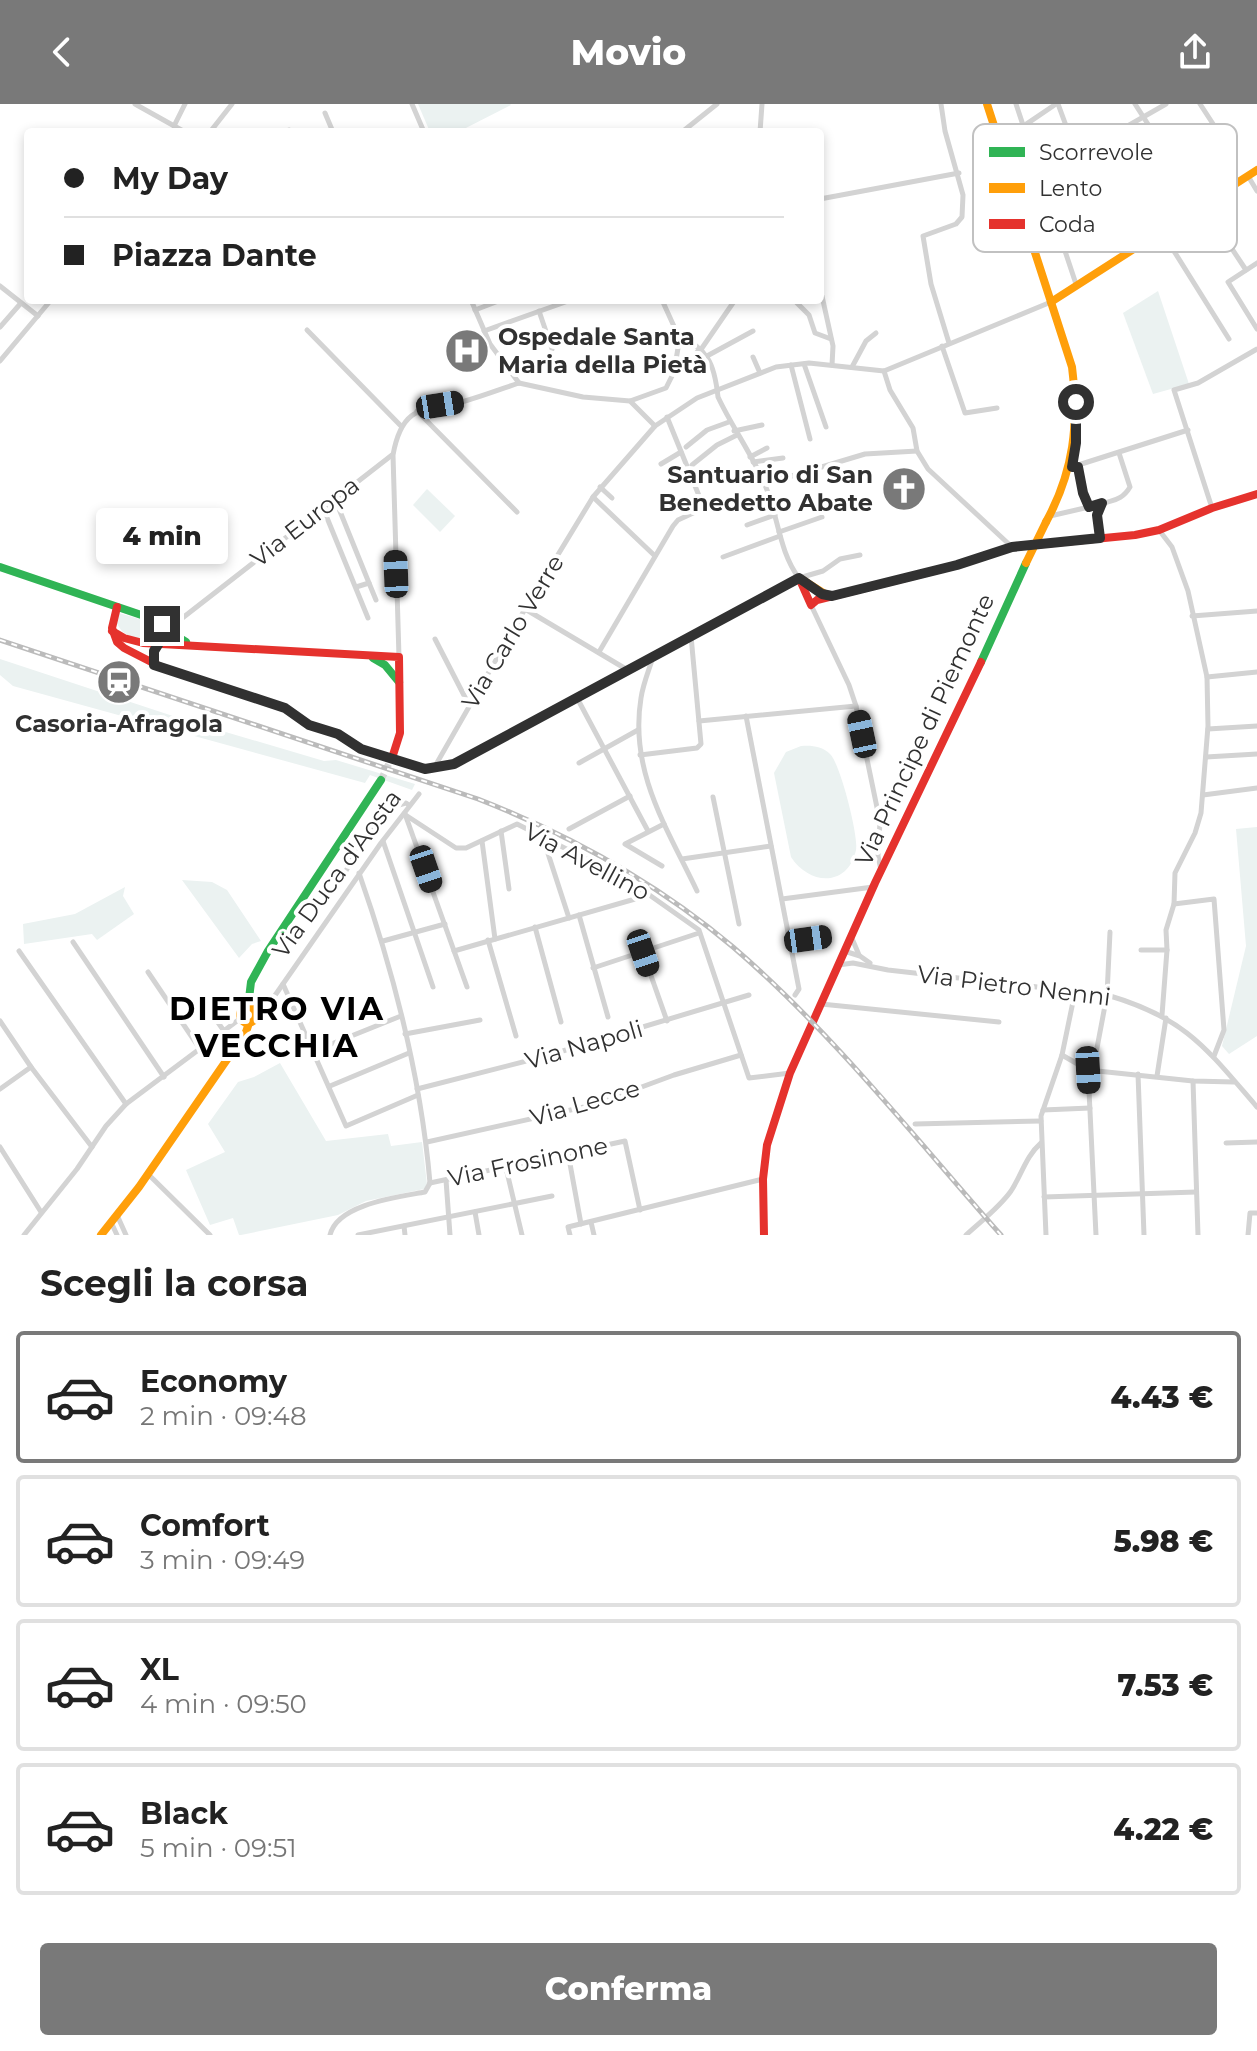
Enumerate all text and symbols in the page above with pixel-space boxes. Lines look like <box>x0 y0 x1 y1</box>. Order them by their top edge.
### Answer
icon: back <box>40 30 84 74</box>
text: Movio <box>571 30 686 74</box>
icon: share <box>1173 30 1217 74</box>
legend <box>973 124 1237 252</box>
text: Scorrevole <box>1039 139 1153 166</box>
text: My Day <box>112 160 228 197</box>
text: Lento <box>1039 175 1102 202</box>
text: Coda <box>1039 211 1096 238</box>
text: Piazza Dante <box>112 237 317 274</box>
place label: Ospedale Santa Maria della Pietà <box>498 322 707 379</box>
hospital icon: Ospedale Santa Maria della Pietà <box>443 327 491 375</box>
route start <box>1058 384 1094 420</box>
car <box>414 389 466 421</box>
place label: Santuario di San Benedetto Abate <box>659 460 873 517</box>
church icon: Santuario di San Benedetto Abate <box>880 465 928 513</box>
street label: Via Europa <box>245 470 365 573</box>
callout: 4 min <box>96 508 228 564</box>
text: 4 min <box>122 520 202 552</box>
street label: Via Carlo Verre <box>455 549 570 714</box>
car <box>383 550 409 598</box>
street label: Via Principe di Piemonte <box>849 589 1000 870</box>
route end <box>144 606 180 642</box>
station icon: Casoria-Afragola <box>95 658 143 706</box>
car <box>845 708 879 760</box>
place label: Casoria-Afragola <box>15 709 223 738</box>
street label: Via Duca d'Aosta <box>266 784 407 963</box>
street label: Via Avellino <box>520 816 655 907</box>
car <box>407 842 445 896</box>
car <box>783 924 833 954</box>
car <box>624 926 662 980</box>
street label: Via Pietro Nenni <box>916 959 1112 1012</box>
district label: DIETRO VIA VECCHIA <box>169 989 385 1065</box>
street label: Via Napoli <box>522 1014 646 1075</box>
car <box>1075 1045 1101 1095</box>
street label: Via Lecce <box>527 1073 643 1132</box>
street label: Via Frosinone <box>445 1130 610 1193</box>
text: Scegli la corsa <box>40 1261 308 1305</box>
icon: car <box>44 1361 116 1433</box>
text: Economy <box>140 1363 287 1400</box>
text: 4.43 € <box>1110 1379 1213 1416</box>
text: 2 min · 09:48 <box>140 1400 307 1432</box>
icon: car <box>44 1505 116 1577</box>
text: Comfort <box>140 1507 270 1544</box>
text: 5.98 € <box>1113 1523 1213 1560</box>
text: 3 min · 09:49 <box>140 1544 305 1576</box>
icon: car <box>44 1649 116 1721</box>
text: XL <box>140 1651 179 1688</box>
text: 7.53 € <box>1118 1667 1213 1704</box>
text: 4 min · 09:50 <box>140 1688 307 1720</box>
icon: car <box>44 1793 116 1865</box>
text: Black <box>140 1795 228 1832</box>
text: 4.22 € <box>1113 1811 1213 1848</box>
text: 5 min · 09:51 <box>140 1832 297 1864</box>
button: Conferma <box>40 1943 1217 2035</box>

